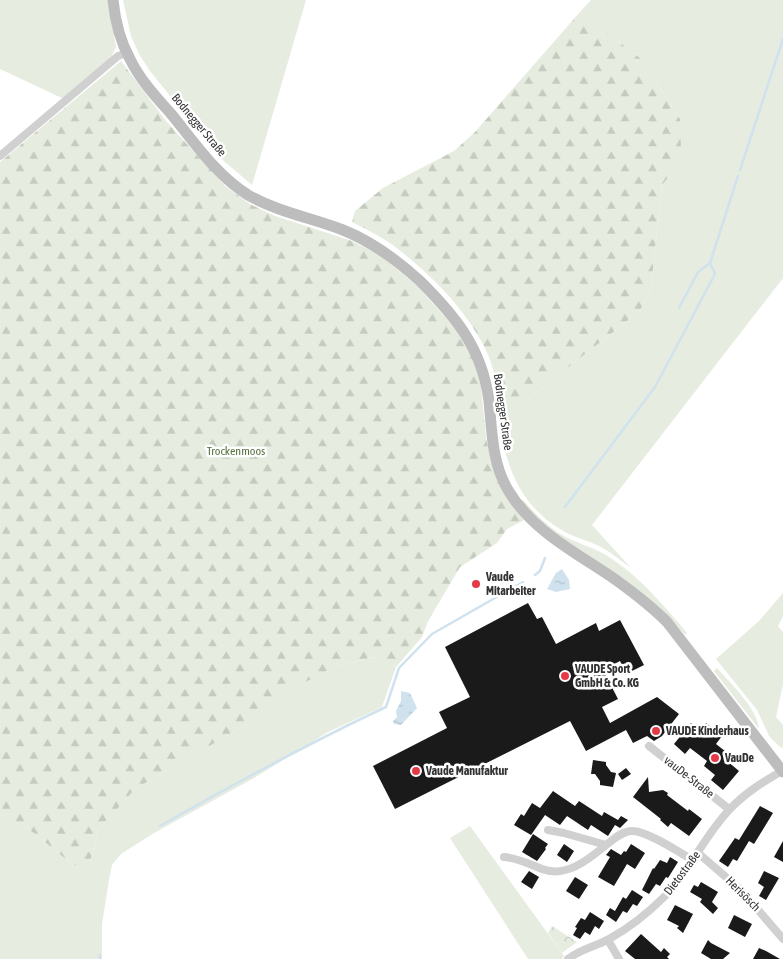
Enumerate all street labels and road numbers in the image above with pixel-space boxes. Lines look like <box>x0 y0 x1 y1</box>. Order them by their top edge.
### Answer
street label: Bodnegger Straße <box>169 91 229 159</box>
street label: Bodnegger Straße <box>491 373 515 451</box>
street label: vauDe-Straße <box>661 753 717 801</box>
street label: Dietostraße <box>661 848 703 898</box>
street label: Herisösch <box>723 874 763 914</box>

